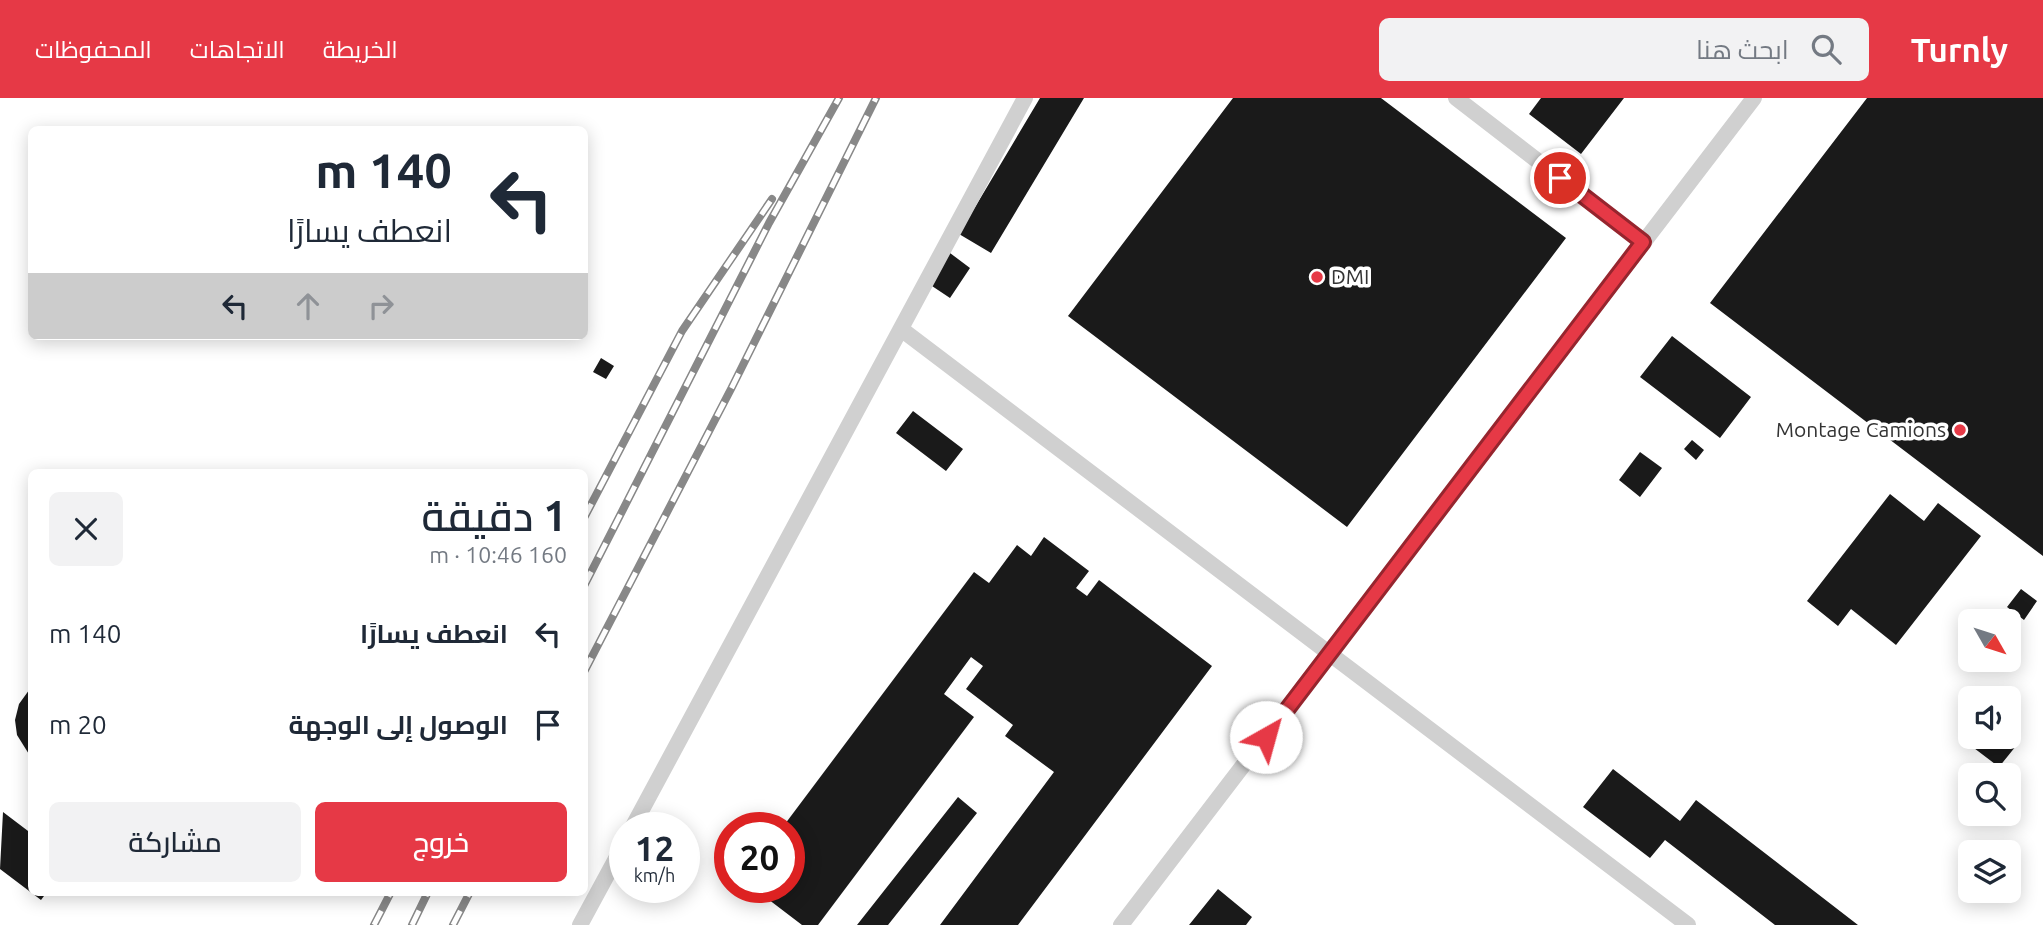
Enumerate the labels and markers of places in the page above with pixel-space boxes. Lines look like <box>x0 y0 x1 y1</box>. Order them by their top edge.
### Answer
pin <box>1530 148 1590 208</box>
place label: DMI <box>1331 264 1369 288</box>
marker: DMI <box>1309 269 1325 285</box>
place label: Montage Camions <box>1776 417 1946 441</box>
marker: Montage Camions <box>1952 422 1968 438</box>

